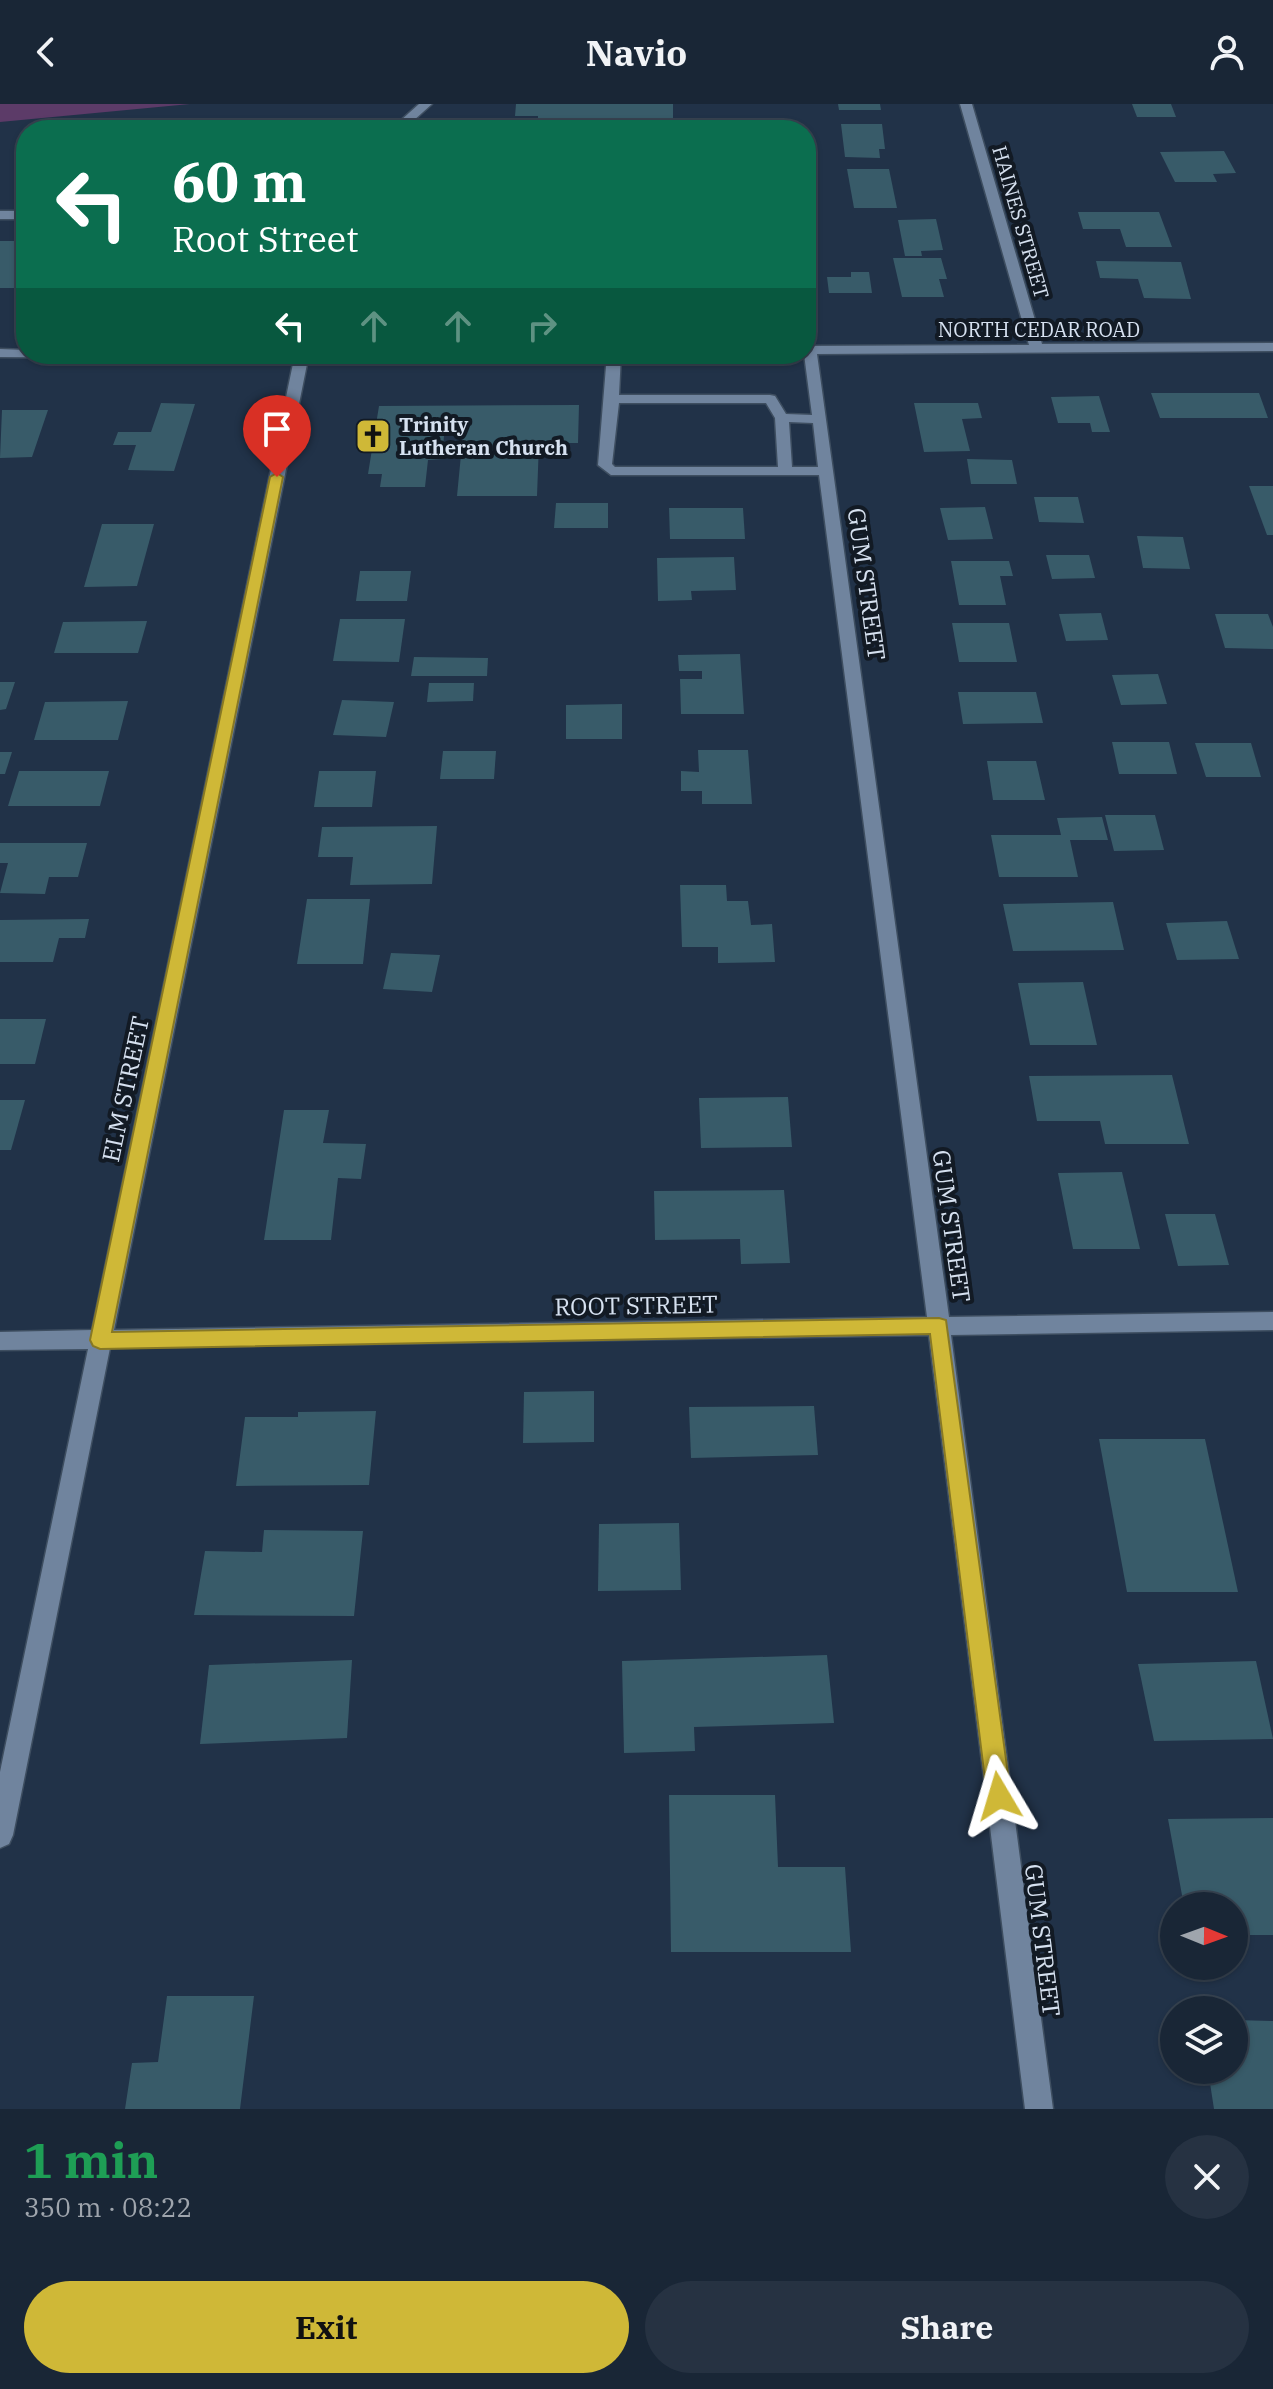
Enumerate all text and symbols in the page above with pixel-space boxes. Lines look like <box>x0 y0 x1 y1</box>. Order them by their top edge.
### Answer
text: Navio <box>586 29 687 76</box>
icon: back <box>24 30 68 74</box>
icon: person <box>1205 30 1249 74</box>
street label: HAINES STREET <box>986 142 1056 302</box>
text: 60 m <box>172 145 307 217</box>
icon: left <box>40 152 144 256</box>
text: Root Street <box>172 215 359 262</box>
icon: left <box>268 304 312 348</box>
icon: ahead <box>352 304 396 348</box>
icon: ahead <box>436 304 480 348</box>
icon: right <box>520 304 564 348</box>
street label: NORTH CEDAR ROAD <box>938 316 1140 343</box>
pin <box>243 395 311 477</box>
icon: arrive <box>255 407 299 451</box>
place label: Trinity Lutheran Church <box>399 411 568 461</box>
church icon: Trinity Lutheran Church <box>354 417 392 455</box>
street label: GUM STREET <box>840 506 894 662</box>
street label: ELM STREET <box>94 1013 156 1165</box>
street label: GUM STREET <box>925 1148 979 1304</box>
street label: ROOT STREET <box>554 1288 718 1322</box>
position arrow <box>957 1754 1041 1838</box>
street label: GUM STREET <box>1018 1862 1068 2018</box>
north arrow <box>1160 1892 1248 1980</box>
map controls <box>1160 1892 1248 2084</box>
button: layers <box>1160 1996 1248 2084</box>
text: 1 min <box>24 2129 158 2191</box>
button: close <box>1165 2135 1249 2219</box>
text: 350 m · 08:22 <box>24 2190 192 2224</box>
button: Exit <box>24 2281 629 2373</box>
button: Share <box>645 2281 1249 2373</box>

